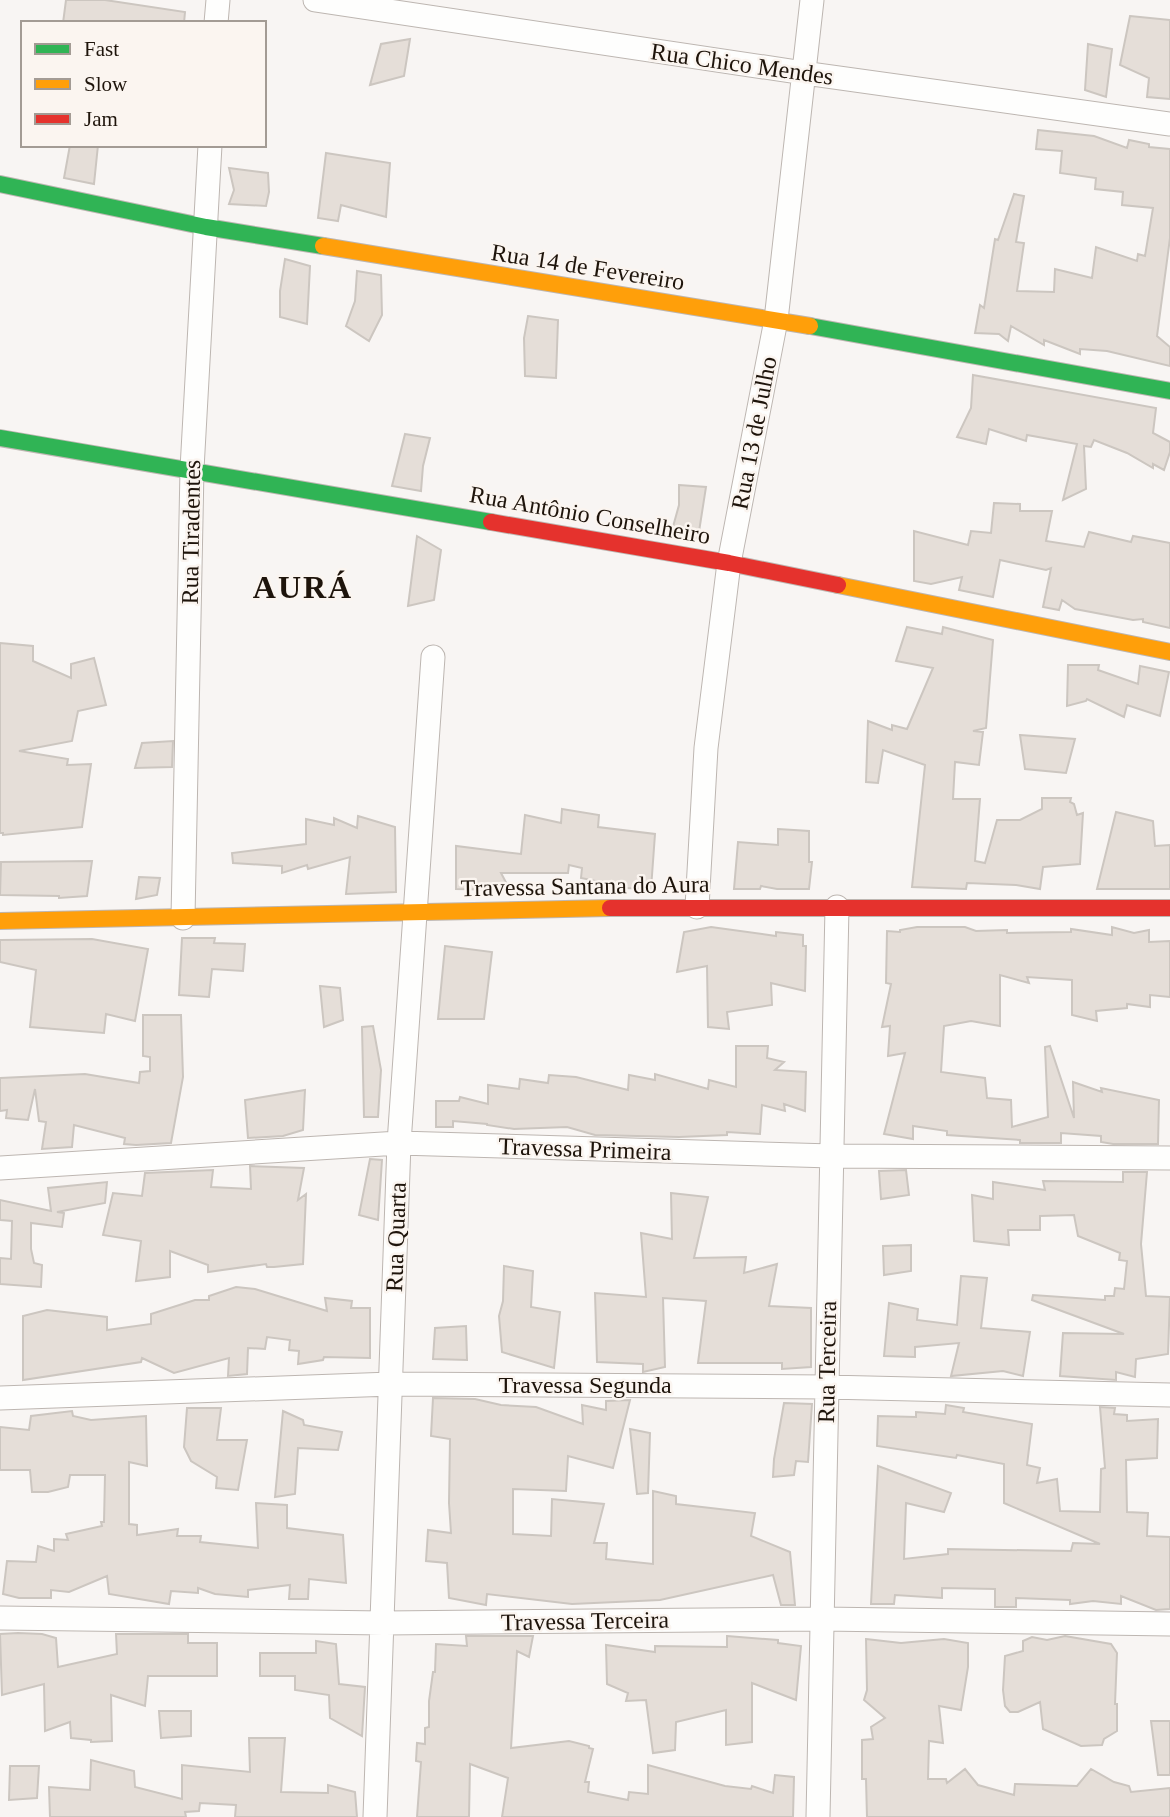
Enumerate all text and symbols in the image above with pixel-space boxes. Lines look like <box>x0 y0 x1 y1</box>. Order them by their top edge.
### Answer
legend <box>21 21 266 147</box>
text: Fast <box>84 37 119 61</box>
street label: Rua Chico Mendes <box>649 38 835 90</box>
text: Slow <box>84 72 128 96</box>
text: Jam <box>84 107 118 131</box>
street label: Rua 14 de Fevereiro <box>490 239 686 295</box>
street label: Rua 13 de Julho <box>726 354 782 512</box>
street label: Rua Tiradentes <box>177 459 205 605</box>
street label: Rua Antônio Conselheiro <box>468 481 712 549</box>
district label: AURÁ <box>253 569 353 605</box>
street label: Travessa Santana do Aura <box>460 871 710 901</box>
street label: Travessa Primeira <box>498 1133 672 1165</box>
street label: Rua Quarta <box>381 1181 411 1292</box>
street label: Rua Terceira <box>813 1300 841 1423</box>
street label: Travessa Segunda <box>498 1372 672 1398</box>
street label: Travessa Terceira <box>501 1607 670 1635</box>

